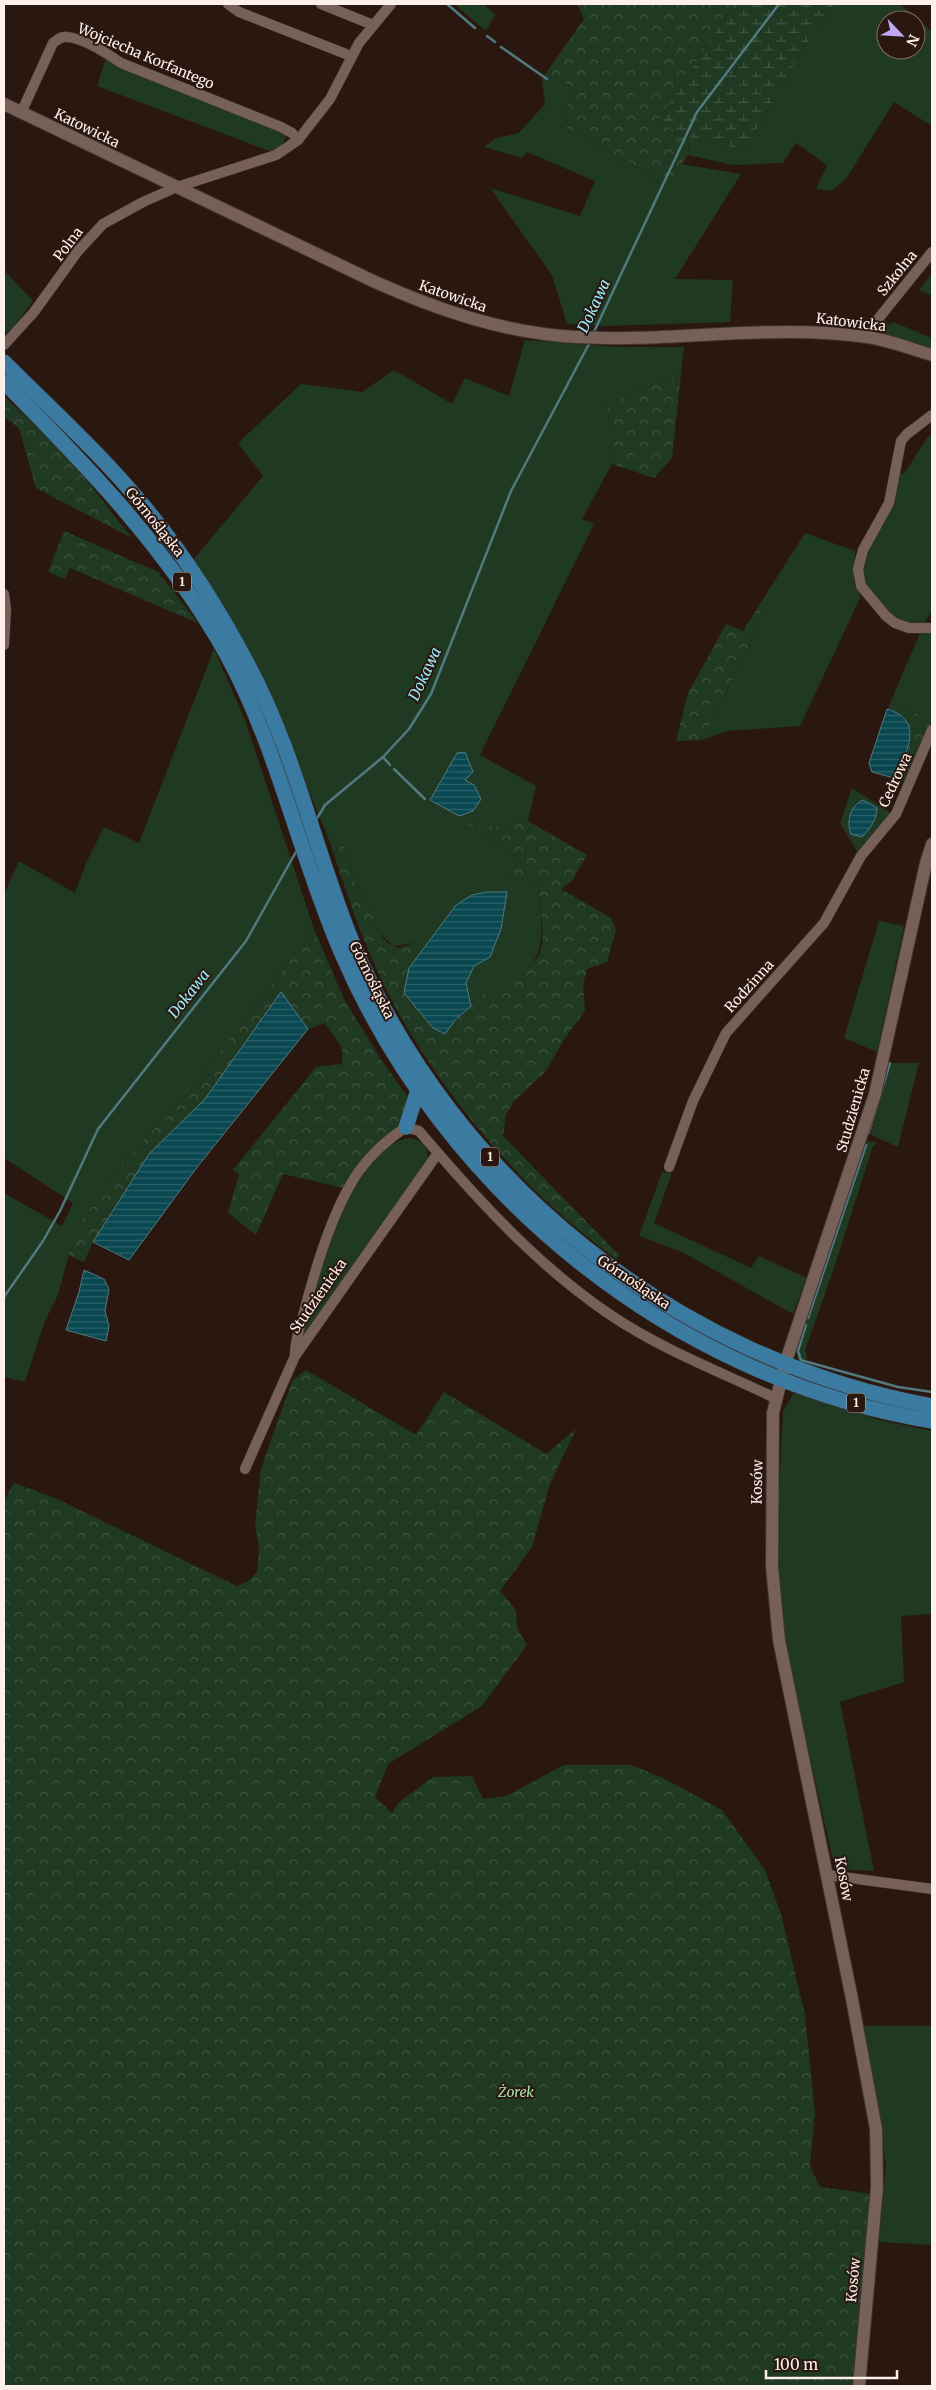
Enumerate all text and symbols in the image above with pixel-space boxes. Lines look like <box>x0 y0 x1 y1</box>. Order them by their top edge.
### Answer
north arrow <box>876 10 926 60</box>
street label: Wojciecha Korfantego <box>74 19 217 93</box>
text: N <box>902 32 923 49</box>
street label: Katowicka <box>51 104 123 152</box>
street label: Polna <box>49 223 87 265</box>
street label: Szkolna <box>873 246 921 299</box>
street label: Katowicka <box>417 276 490 316</box>
water label: Dokawa <box>573 276 614 336</box>
street label: Katowicka <box>815 309 888 335</box>
street label: Górnośląska <box>122 484 189 561</box>
road number: 1 <box>173 572 191 592</box>
water label: Dokawa <box>404 644 445 704</box>
street label: Cedrowa <box>875 749 916 810</box>
street label: Górnośląska <box>345 938 399 1022</box>
street label: Rodzinna <box>721 956 778 1016</box>
water label: Dokawa <box>163 966 213 1023</box>
street label: Studzienicka <box>832 1065 874 1154</box>
road number: 1 <box>481 1148 499 1166</box>
street label: Górnośląska <box>594 1251 674 1313</box>
street label: Studzienicka <box>286 1255 351 1337</box>
road number: 1 <box>847 1394 865 1412</box>
street label: Kosów <box>748 1459 766 1505</box>
street label: Kosów <box>831 1855 857 1903</box>
park label: Żorek <box>497 2083 534 2101</box>
street label: Kosów <box>842 2257 864 2303</box>
scale bar <box>766 2348 897 2380</box>
text: 100 m <box>774 2355 818 2374</box>

